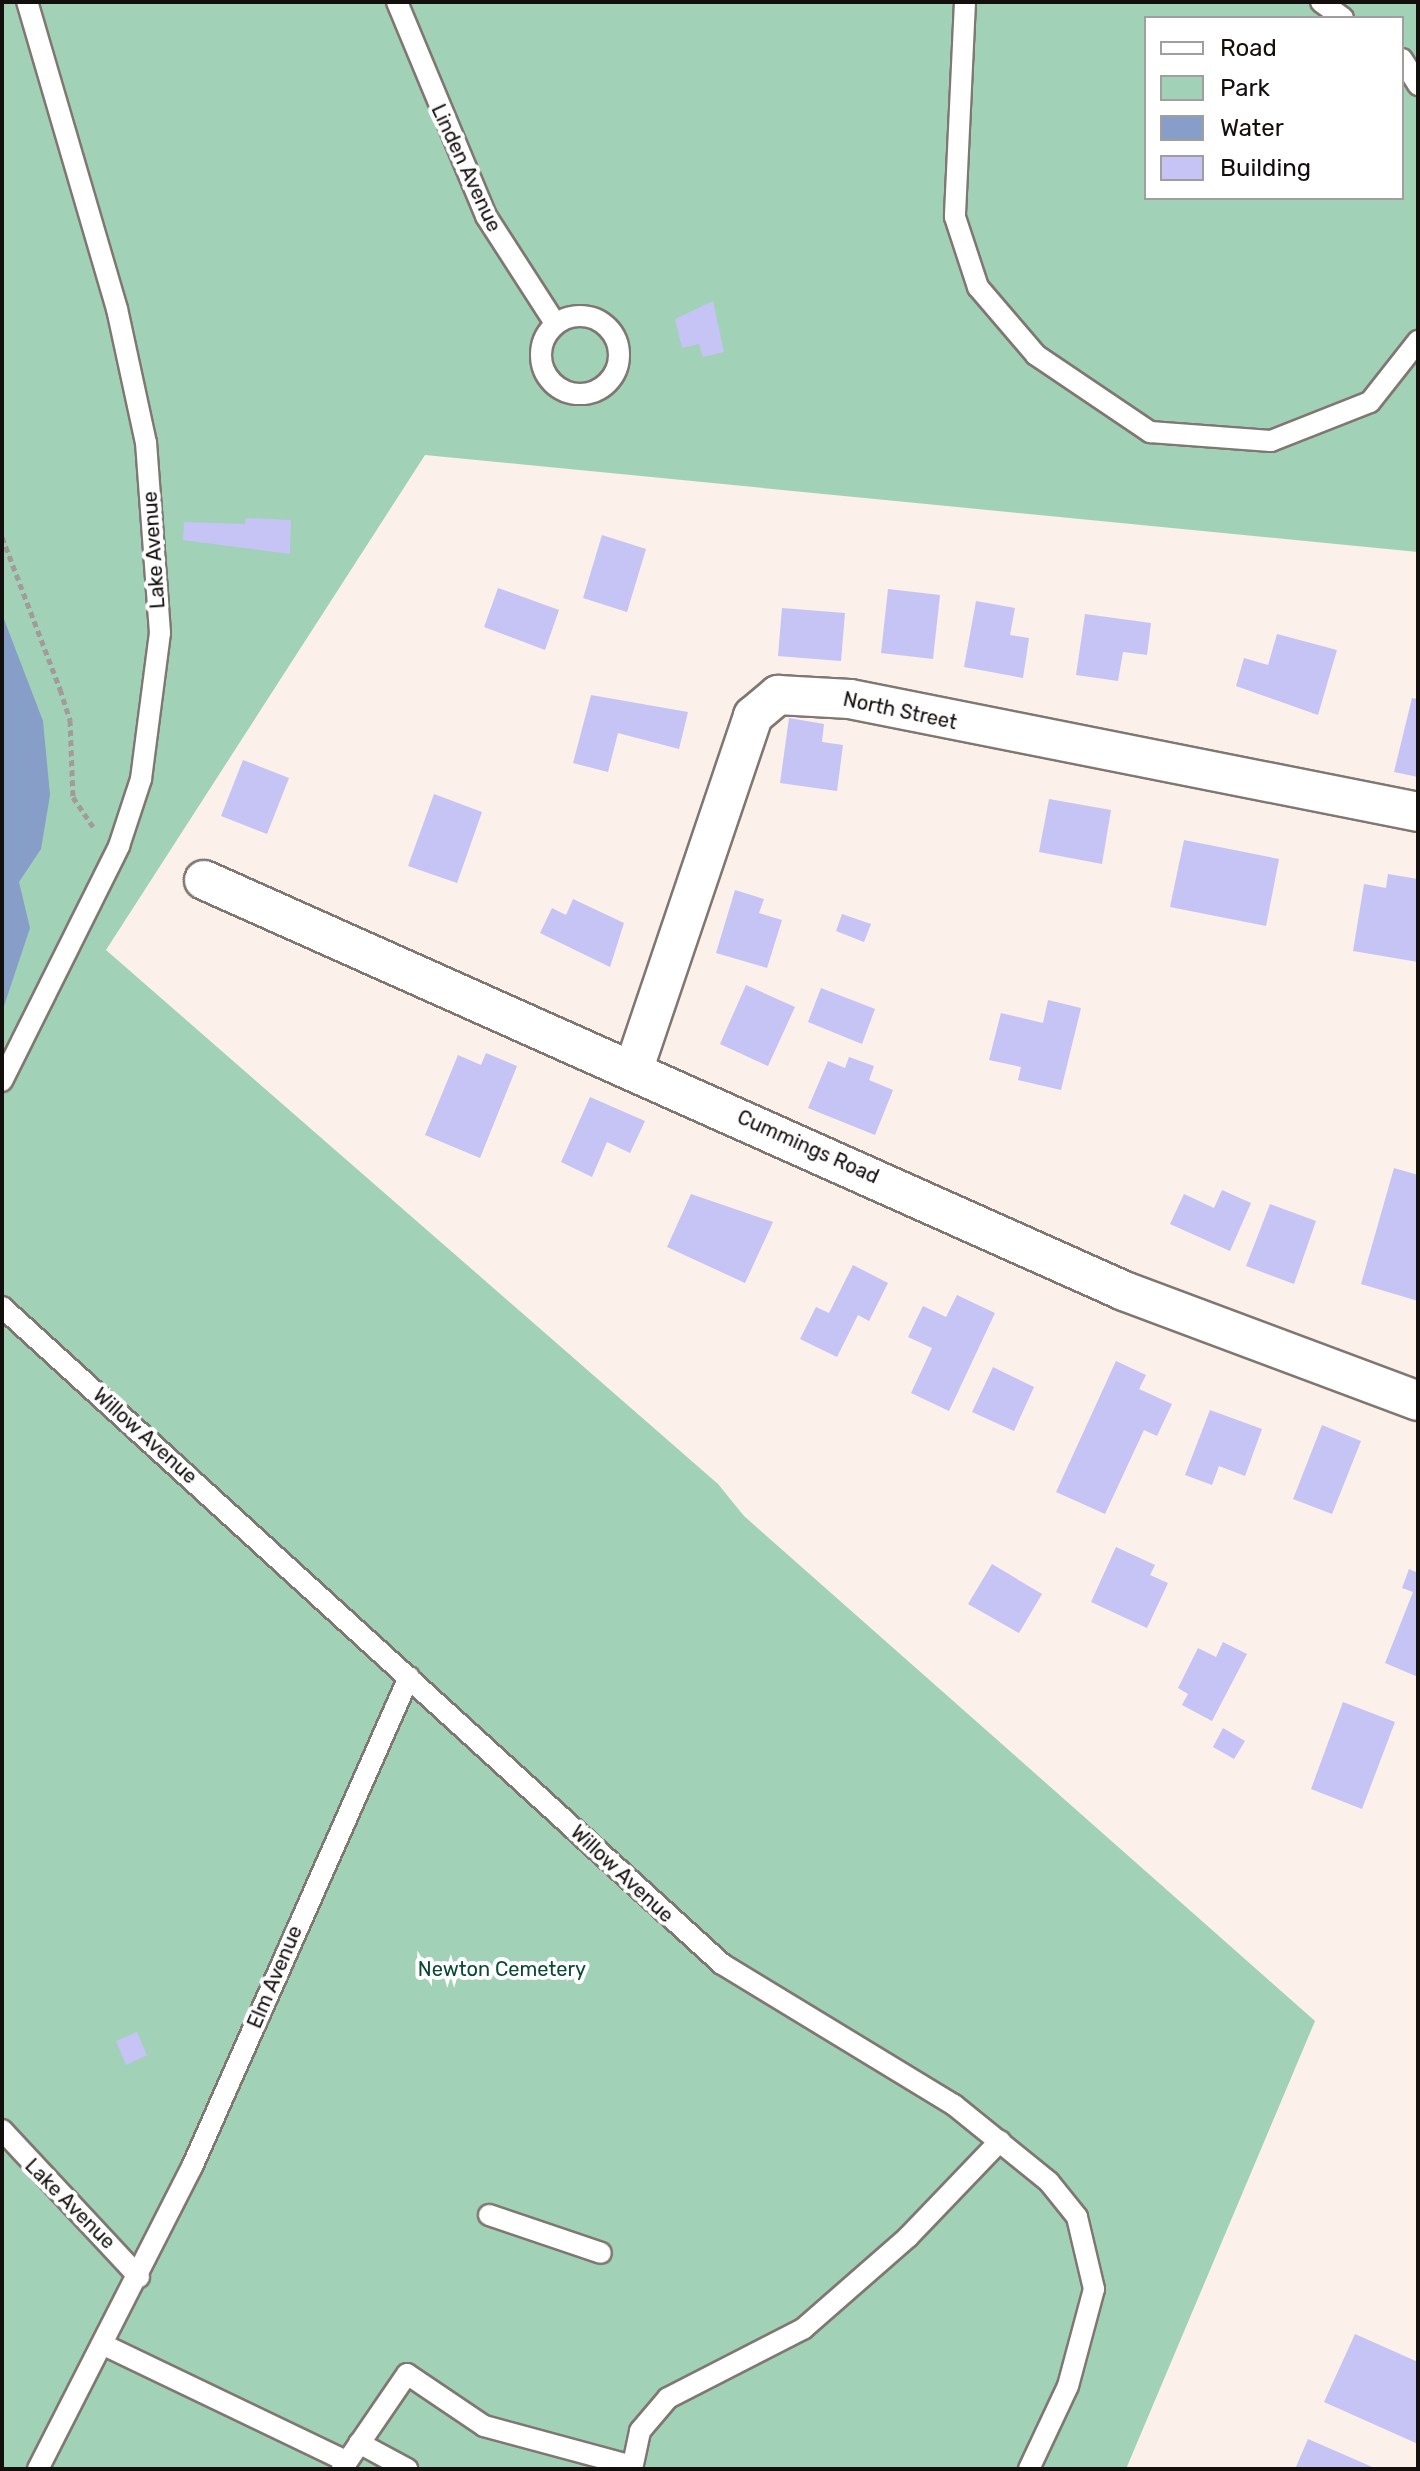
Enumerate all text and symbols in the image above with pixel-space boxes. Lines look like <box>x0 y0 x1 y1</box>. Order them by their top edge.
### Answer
legend <box>1144 16 1404 200</box>
text: Road <box>1220 34 1277 62</box>
text: Park <box>1220 74 1270 102</box>
street label: Linden Avenue <box>426 100 506 236</box>
text: Water <box>1220 114 1284 142</box>
text: Building <box>1220 154 1311 182</box>
street label: Lake Avenue <box>138 490 170 610</box>
street label: North Street <box>841 687 959 735</box>
street label: Cummings Road <box>734 1105 882 1189</box>
street label: Willow Avenue <box>88 1383 202 1489</box>
street label: Willow Avenue <box>565 1820 679 1928</box>
street label: Elm Avenue <box>243 1922 307 2032</box>
park label: Newton Cemetery <box>418 1957 586 1981</box>
street label: Lake Avenue <box>20 2154 120 2254</box>

